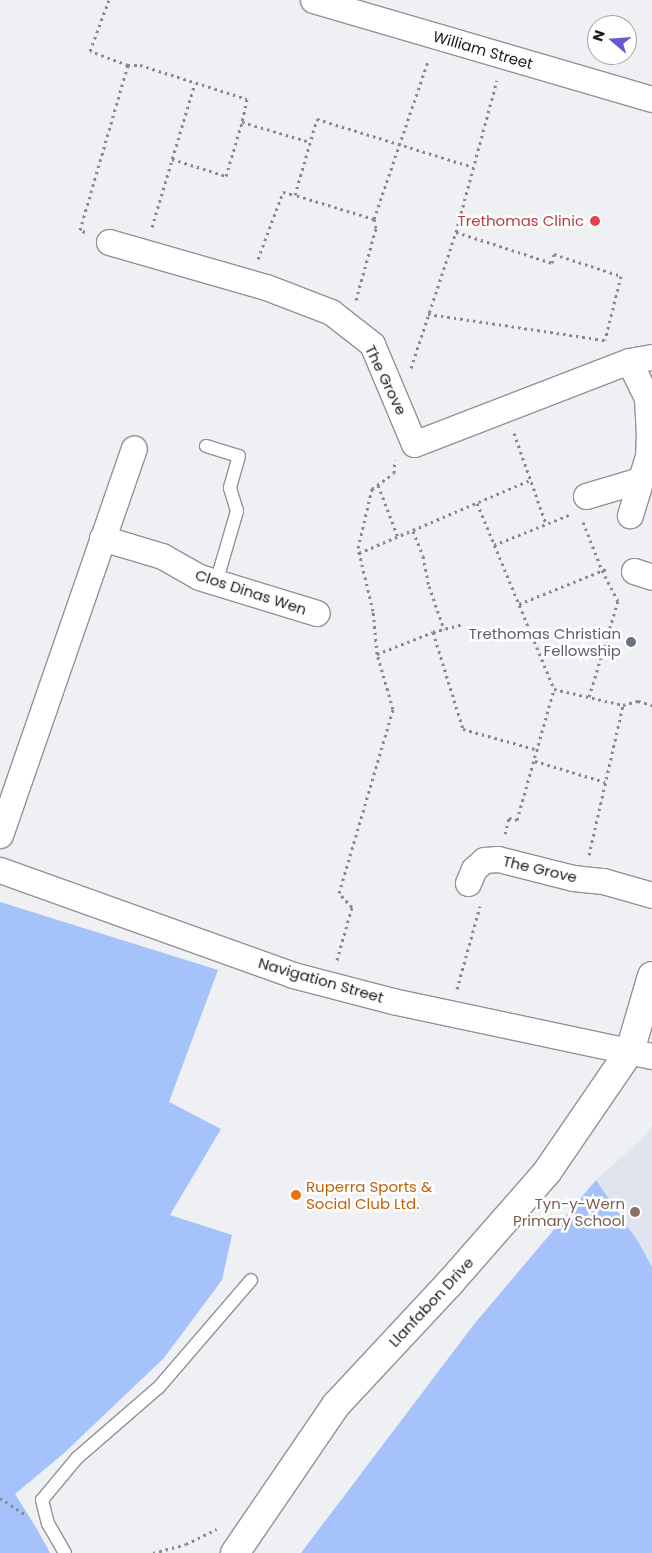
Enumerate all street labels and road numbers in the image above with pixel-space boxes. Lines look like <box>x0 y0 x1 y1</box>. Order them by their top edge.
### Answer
street label: William Street <box>431 27 535 73</box>
street label: The Grove <box>361 342 411 418</box>
street label: Clos Dinas Wen <box>193 565 309 619</box>
street label: The Grove <box>501 852 579 886</box>
street label: Navigation Street <box>256 954 386 1006</box>
street label: Llanfabon Drive <box>385 1253 477 1351</box>

